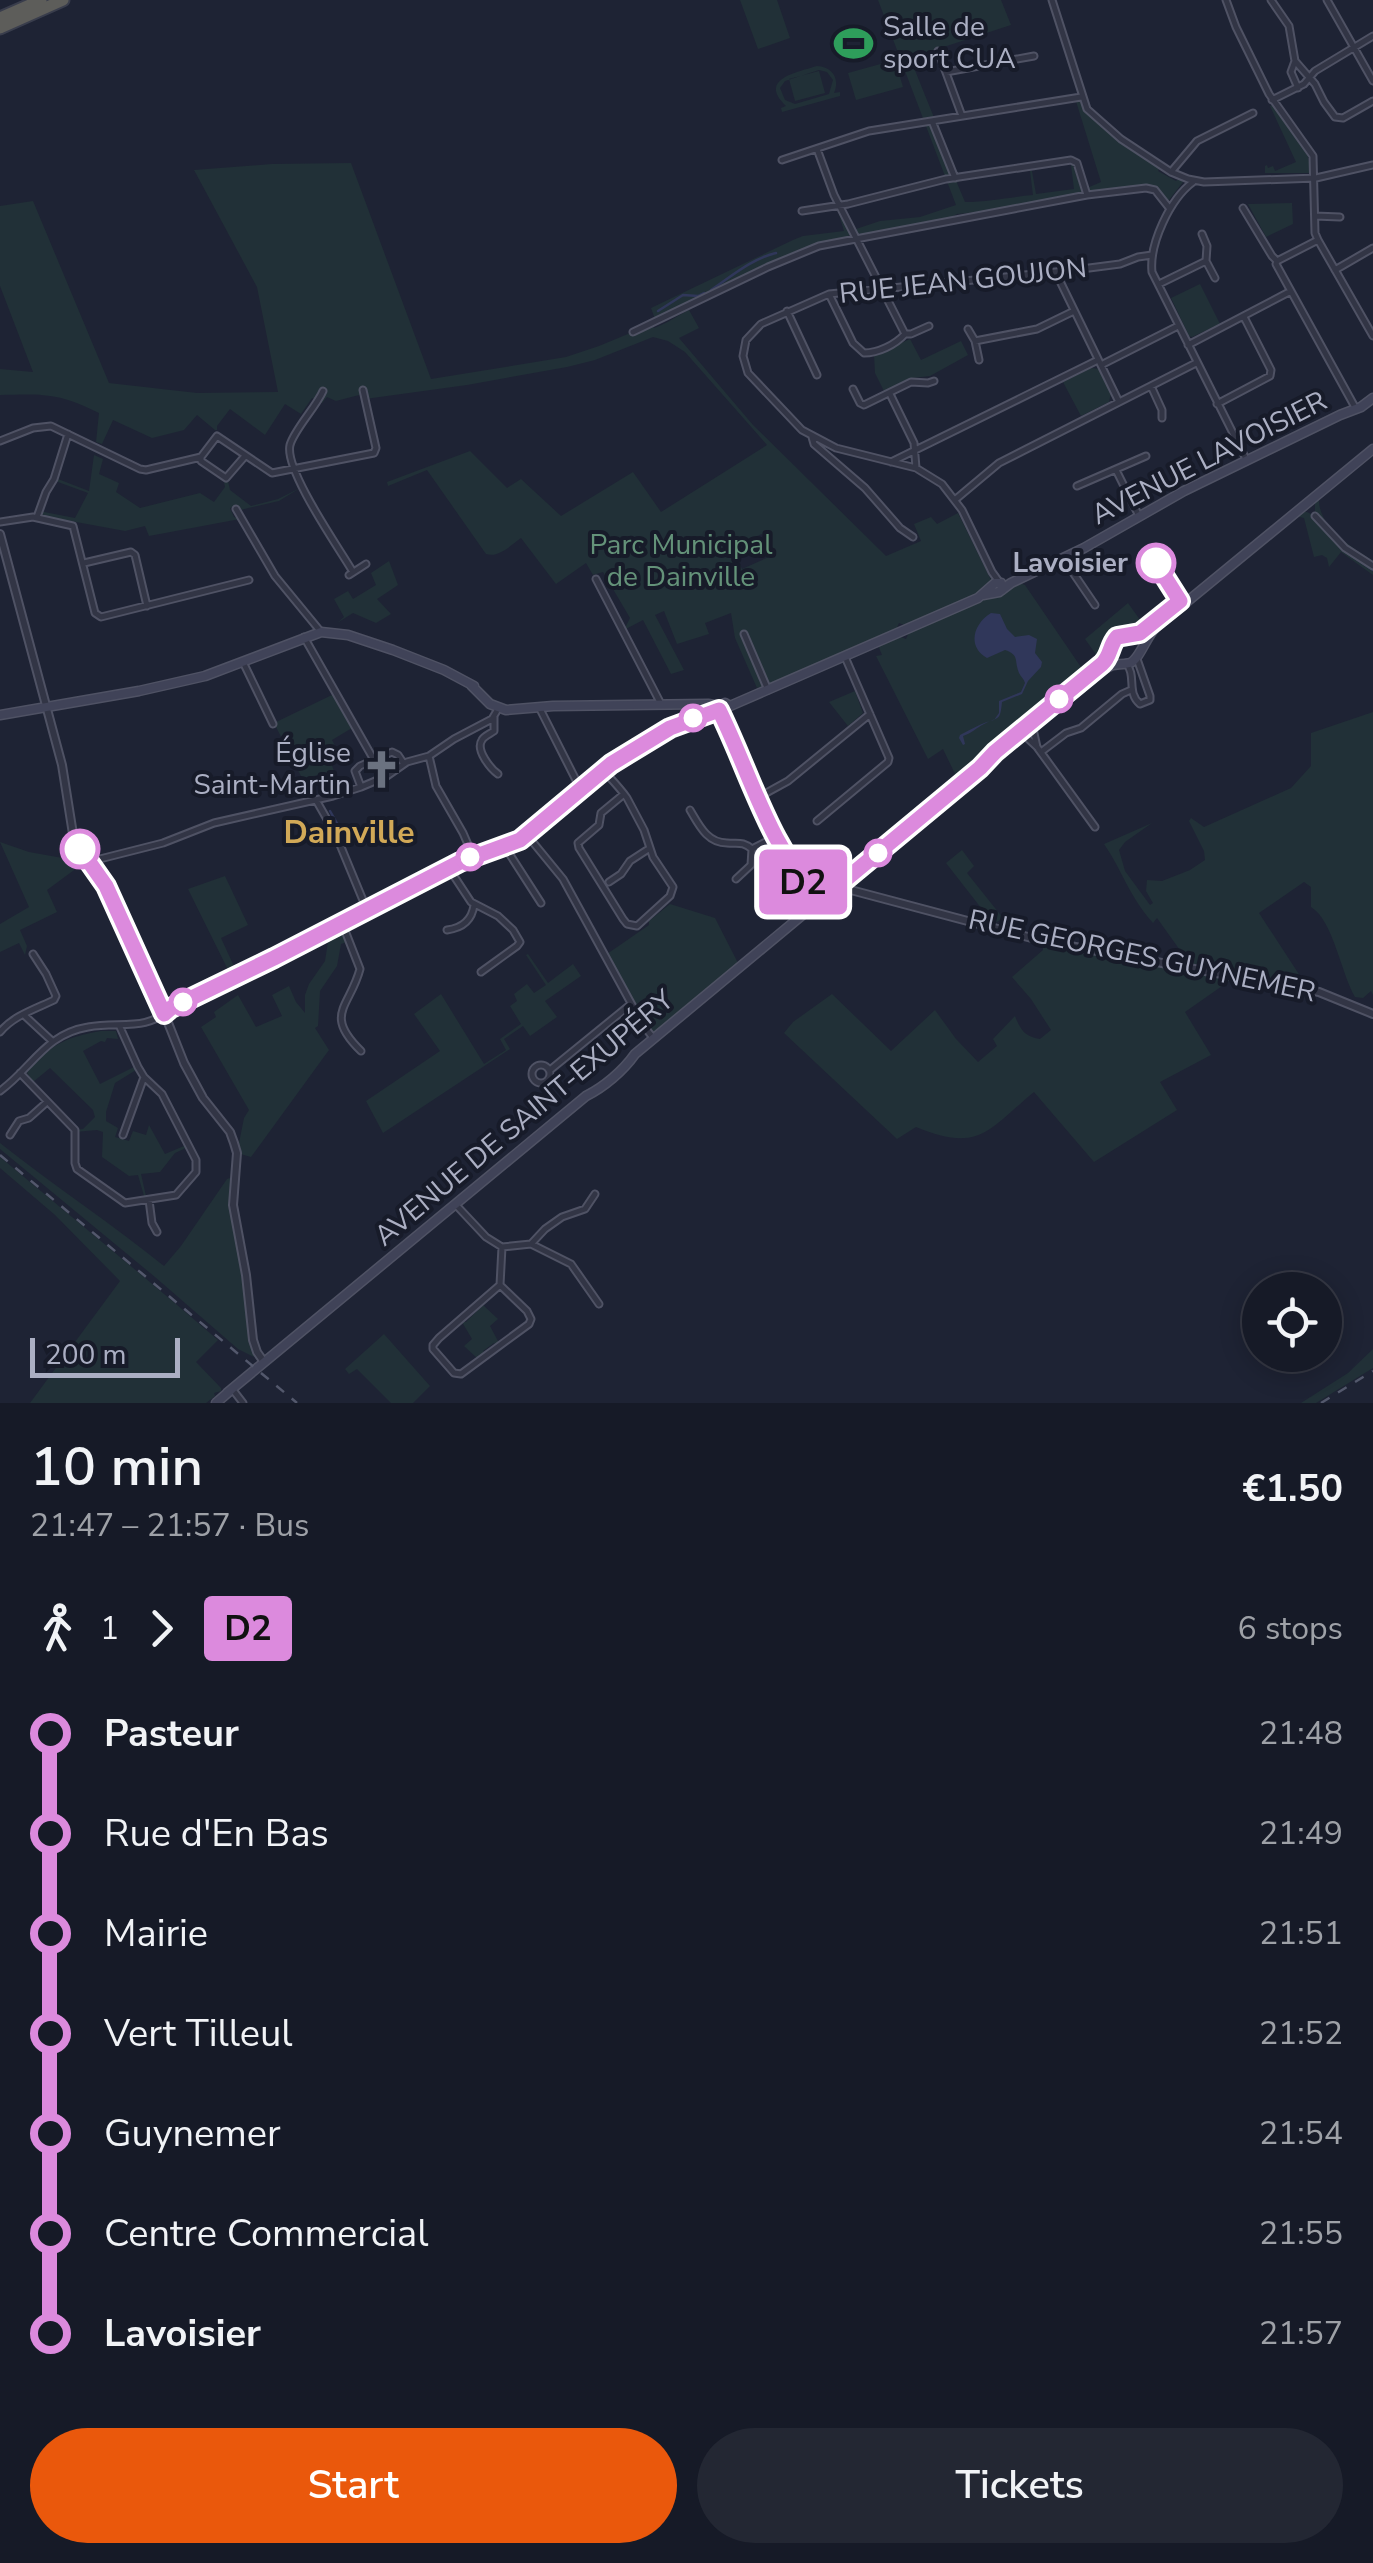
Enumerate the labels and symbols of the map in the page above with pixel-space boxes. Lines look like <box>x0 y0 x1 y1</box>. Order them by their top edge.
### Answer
place label: Salle de sport CUA <box>883 8 1016 78</box>
sports icon: Salle de sport CUA <box>832 22 874 64</box>
street label: RUE JEAN GOUJON <box>837 249 1089 313</box>
street label: AVENUE LAVOISIER <box>1085 382 1333 534</box>
park label: Parc Municipal de Dainville <box>590 526 773 596</box>
place label: Lavoisier <box>1012 544 1128 582</box>
marker: Lavoisier <box>1137 544 1175 582</box>
unlabelled marker <box>1046 686 1072 712</box>
unlabelled marker <box>680 705 706 731</box>
place label: Église Saint-Martin <box>193 734 351 804</box>
church icon: Église Saint-Martin <box>360 748 402 790</box>
district label: Dainville <box>283 811 415 854</box>
unlabelled marker <box>61 830 99 868</box>
unlabelled marker <box>865 840 891 866</box>
unlabelled marker <box>457 844 483 870</box>
line badge: D2 <box>758 850 848 914</box>
street label: RUE GEORGES GUYNEMER <box>965 901 1319 1011</box>
street label: AVENUE DE SAINT-EXUPÉRY <box>366 980 683 1255</box>
unlabelled marker <box>170 989 196 1015</box>
scale bar <box>30 1333 180 1378</box>

